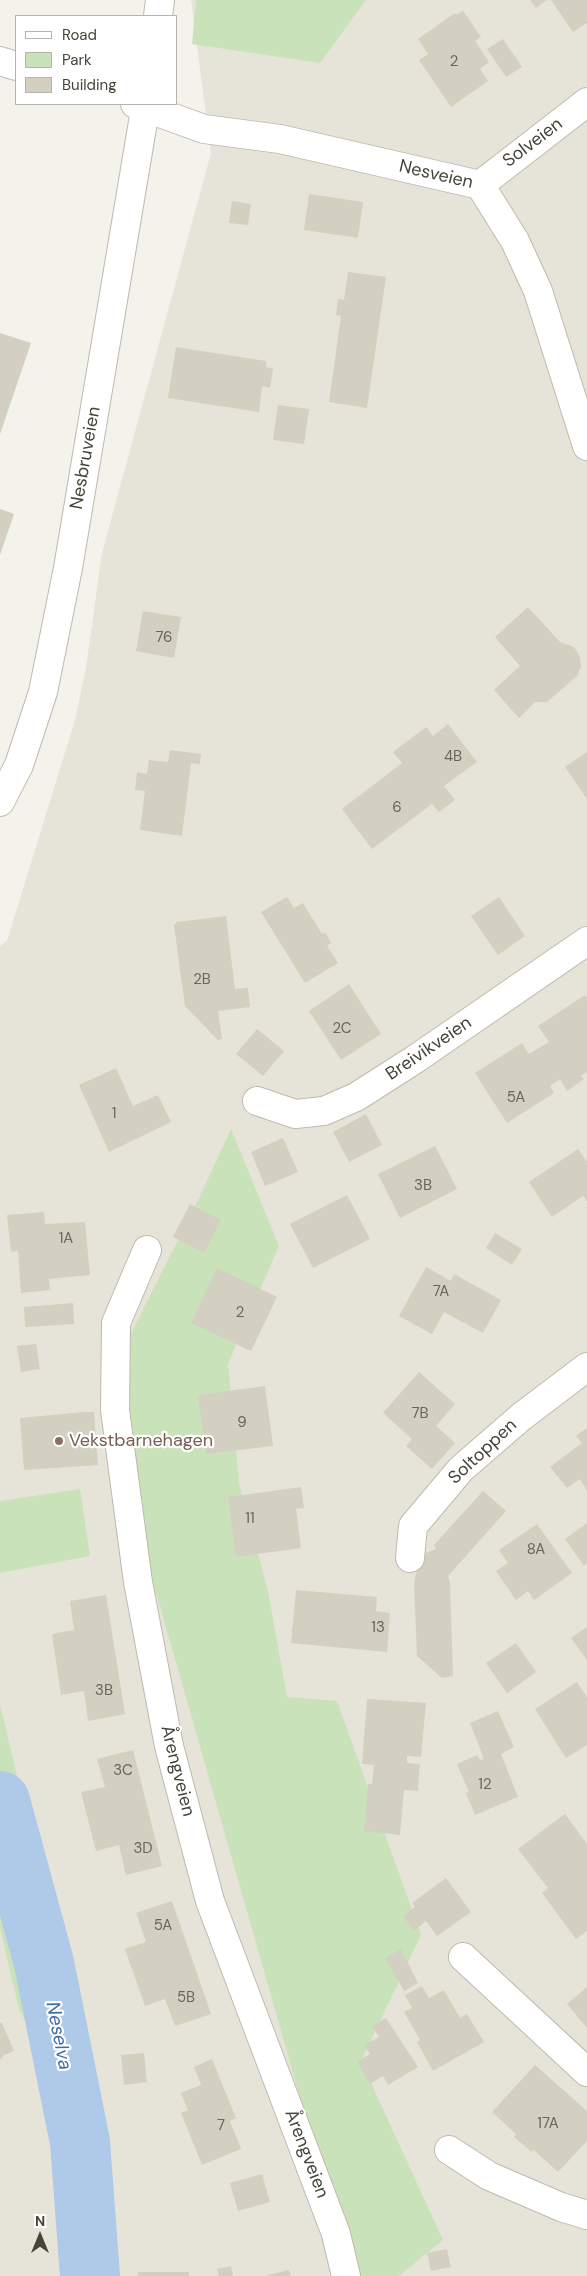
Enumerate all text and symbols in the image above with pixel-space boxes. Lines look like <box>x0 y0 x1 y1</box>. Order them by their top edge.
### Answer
legend <box>15 15 178 105</box>
text: Road <box>62 25 97 45</box>
text: Park <box>62 50 92 70</box>
house number: 2 <box>450 53 458 71</box>
text: Building <box>62 75 117 95</box>
street label: Solveien <box>499 114 567 172</box>
street label: Nesveien <box>397 156 475 194</box>
street label: Nesbruveien <box>66 405 106 511</box>
house number: 76 <box>155 629 173 647</box>
house number: 4B <box>444 748 462 766</box>
house number: 6 <box>392 799 402 817</box>
house number: 2B <box>193 971 211 989</box>
street label: Breivikveien <box>382 1012 476 1086</box>
house number: 2C <box>332 1020 352 1038</box>
house number: 5A <box>507 1089 525 1107</box>
house number: 1 <box>112 1105 116 1123</box>
house number: 3B <box>414 1177 432 1195</box>
house number: 1A <box>59 1230 73 1248</box>
house number: 7A <box>433 1283 449 1301</box>
house number: 2 <box>236 1304 244 1322</box>
house number: 7B <box>411 1405 429 1423</box>
house number: 9 <box>237 1414 247 1432</box>
street label: Soltoppen <box>444 1415 522 1489</box>
place label: Vekstbarnehagen <box>69 1430 213 1452</box>
marker: Vekstbarnehagen <box>53 1435 65 1447</box>
house number: 11 <box>245 1510 255 1528</box>
house number: 8A <box>527 1541 545 1559</box>
house number: 13 <box>371 1619 385 1637</box>
house number: 3B <box>95 1682 113 1700</box>
street label: Årengveien <box>155 1723 199 1819</box>
house number: 3C <box>113 1762 133 1780</box>
house number: 12 <box>478 1776 492 1794</box>
house number: 3D <box>133 1840 153 1858</box>
house number: 5A <box>154 1917 172 1935</box>
house number: 5B <box>177 1989 195 2007</box>
water label: Neselva <box>40 2000 76 2072</box>
street label: Årengveien <box>279 2107 333 2201</box>
house number: 17A <box>537 2115 559 2133</box>
house number: 7 <box>217 2117 225 2135</box>
north arrow <box>15 2211 65 2261</box>
text: N <box>35 2212 45 2230</box>

